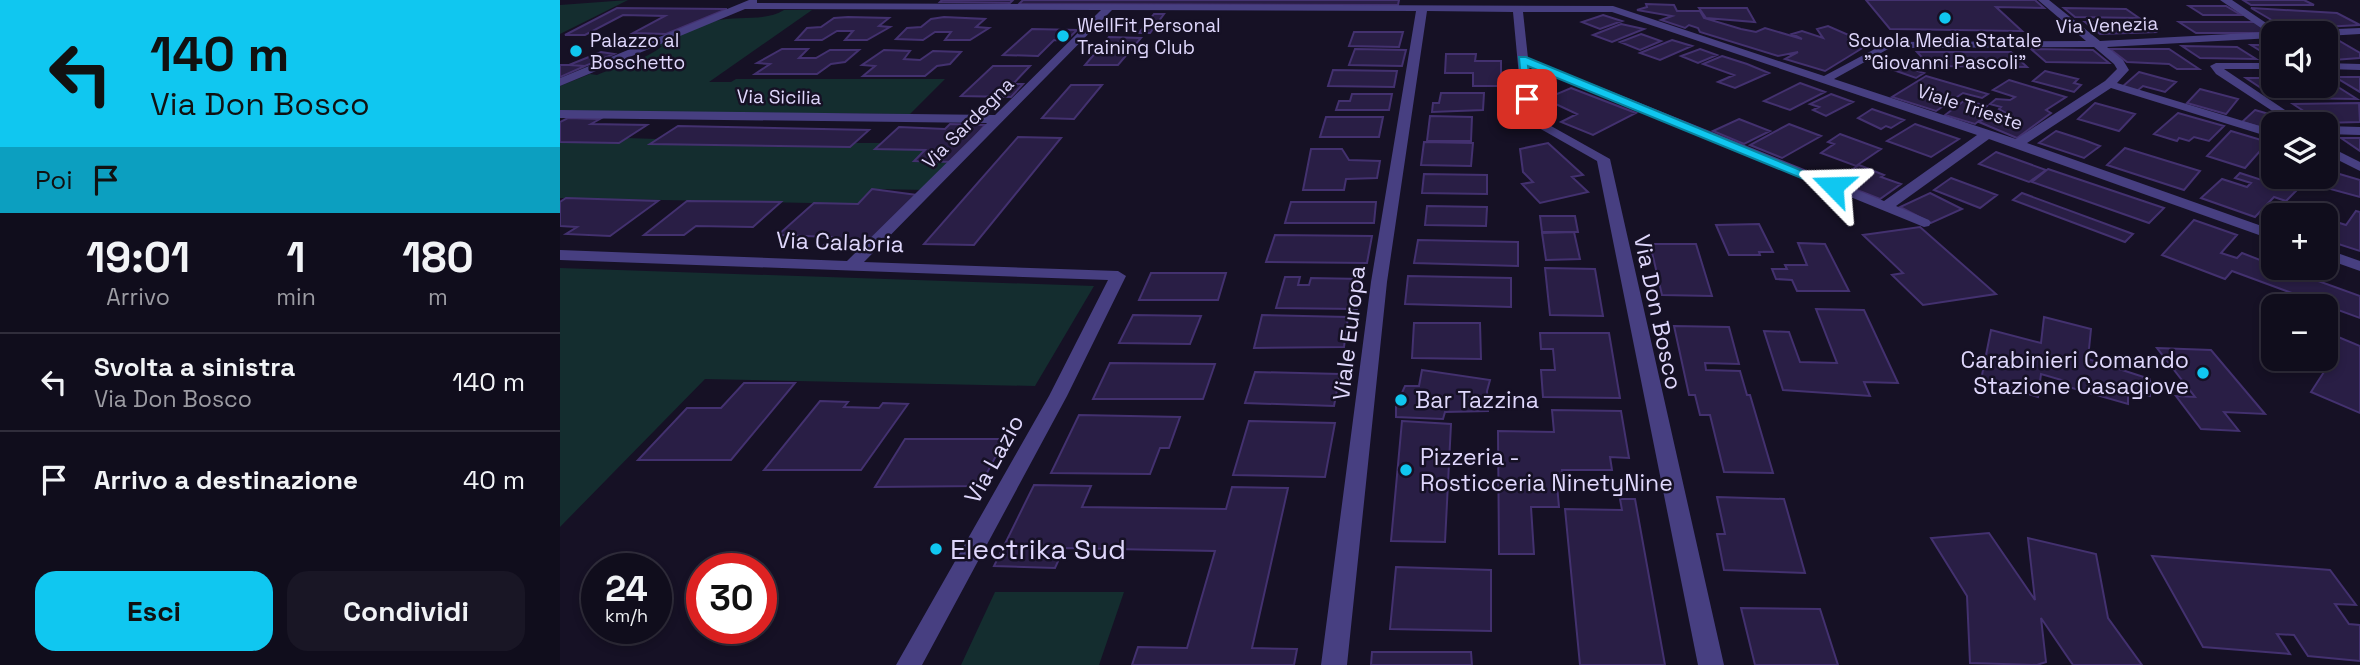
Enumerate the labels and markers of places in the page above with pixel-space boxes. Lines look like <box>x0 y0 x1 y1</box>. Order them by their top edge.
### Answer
marker: Scuola Media Statale "Giovanni Pascoli" <box>1937 10 1953 26</box>
place label: WellFit Personal Training Club <box>1077 13 1221 60</box>
place label: Palazzo al Boschetto <box>590 28 685 75</box>
marker: WellFit Personal Training Club <box>1055 28 1071 44</box>
place label: Scuola Media Statale "Giovanni Pascoli" <box>1848 28 2042 75</box>
marker: Palazzo al Boschetto <box>568 43 584 59</box>
pin <box>1497 69 1557 129</box>
place label: Carabinieri Comando Stazione Casagiove <box>1960 345 2189 401</box>
marker: Carabinieri Comando Stazione Casagiove <box>2195 365 2211 381</box>
place label: Bar Tazzina <box>1415 385 1539 415</box>
marker: Bar Tazzina <box>1393 392 1409 408</box>
place label: Pizzeria - Rosticceria NinetyNine <box>1420 442 1673 498</box>
marker: Pizzeria - Rosticceria NinetyNine <box>1398 462 1414 478</box>
place label: Electrika Sud <box>950 531 1126 567</box>
marker: Electrika Sud <box>928 541 944 557</box>

